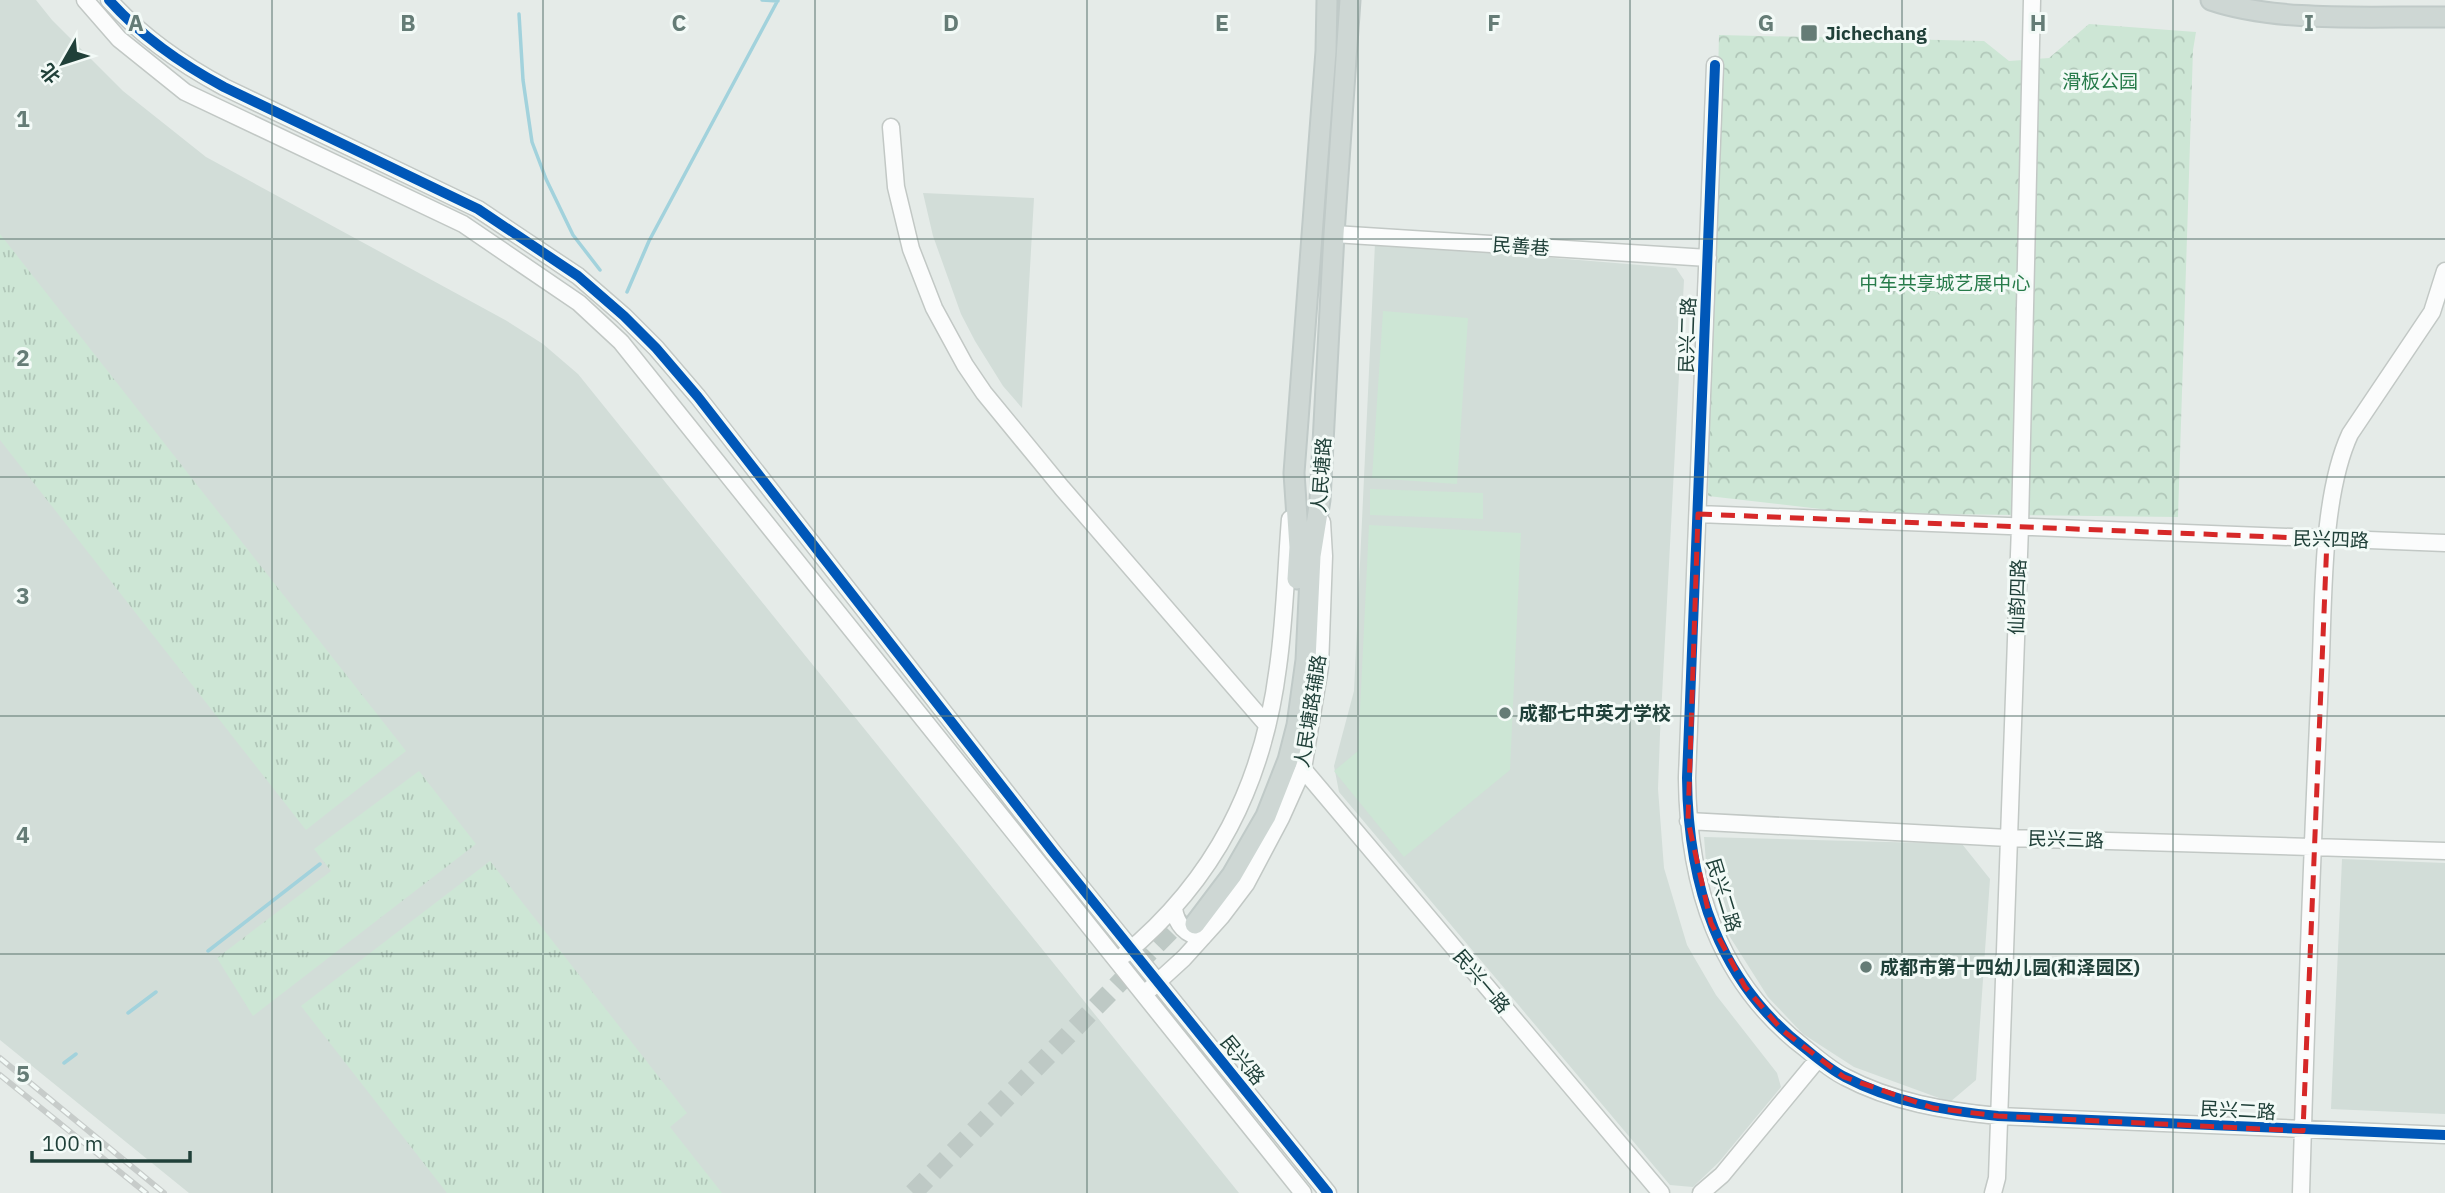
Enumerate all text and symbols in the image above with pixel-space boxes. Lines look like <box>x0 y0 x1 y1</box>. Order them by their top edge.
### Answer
text: A <box>128 7 144 37</box>
text: B <box>400 7 416 37</box>
text: C <box>672 7 687 37</box>
text: D <box>943 7 959 37</box>
text: E <box>1215 7 1229 37</box>
text: F <box>1487 7 1501 37</box>
text: G <box>1758 7 1774 37</box>
text: H <box>2030 7 2046 37</box>
text: I <box>2304 7 2314 37</box>
place label: Jichechang <box>1825 21 1927 45</box>
marker: Jichechang <box>1799 23 1819 43</box>
north arrow <box>28 28 98 98</box>
text: 北 <box>34 59 65 89</box>
park label: 滑板公园 <box>2062 69 2138 93</box>
text: 1 <box>16 103 30 133</box>
street label: 民善巷 <box>1492 232 1550 260</box>
park label: 中车共享城艺展中心 <box>1859 271 2031 295</box>
street label: 民兴二路 <box>1674 297 1700 373</box>
text: 2 <box>16 342 30 372</box>
street label: 人民塘路 <box>1306 436 1336 514</box>
street label: 民兴四路 <box>2293 526 2369 552</box>
street label: 仙韵四路 <box>2004 559 2030 635</box>
text: 3 <box>16 580 30 610</box>
street label: 人民塘路辅路 <box>1289 653 1331 769</box>
place label: 成都七中英才学校 <box>1519 701 1671 725</box>
marker: 成都七中英才学校 <box>1497 705 1513 721</box>
text: 4 <box>16 819 30 849</box>
street label: 民兴三路 <box>2028 826 2104 852</box>
street label: 民兴二路 <box>1701 855 1747 935</box>
street label: 民兴一路 <box>1448 944 1516 1018</box>
place label: 成都市第十四幼儿园(和泽园区) <box>1880 955 2140 979</box>
marker: 成都市第十四幼儿园(和泽园区) <box>1858 959 1874 975</box>
street label: 民兴路 <box>1216 1030 1270 1090</box>
text: 5 <box>16 1058 30 1088</box>
street label: 民兴二路 <box>2199 1096 2277 1124</box>
scale bar <box>32 1120 189 1164</box>
text: 100 m <box>42 1129 103 1157</box>

